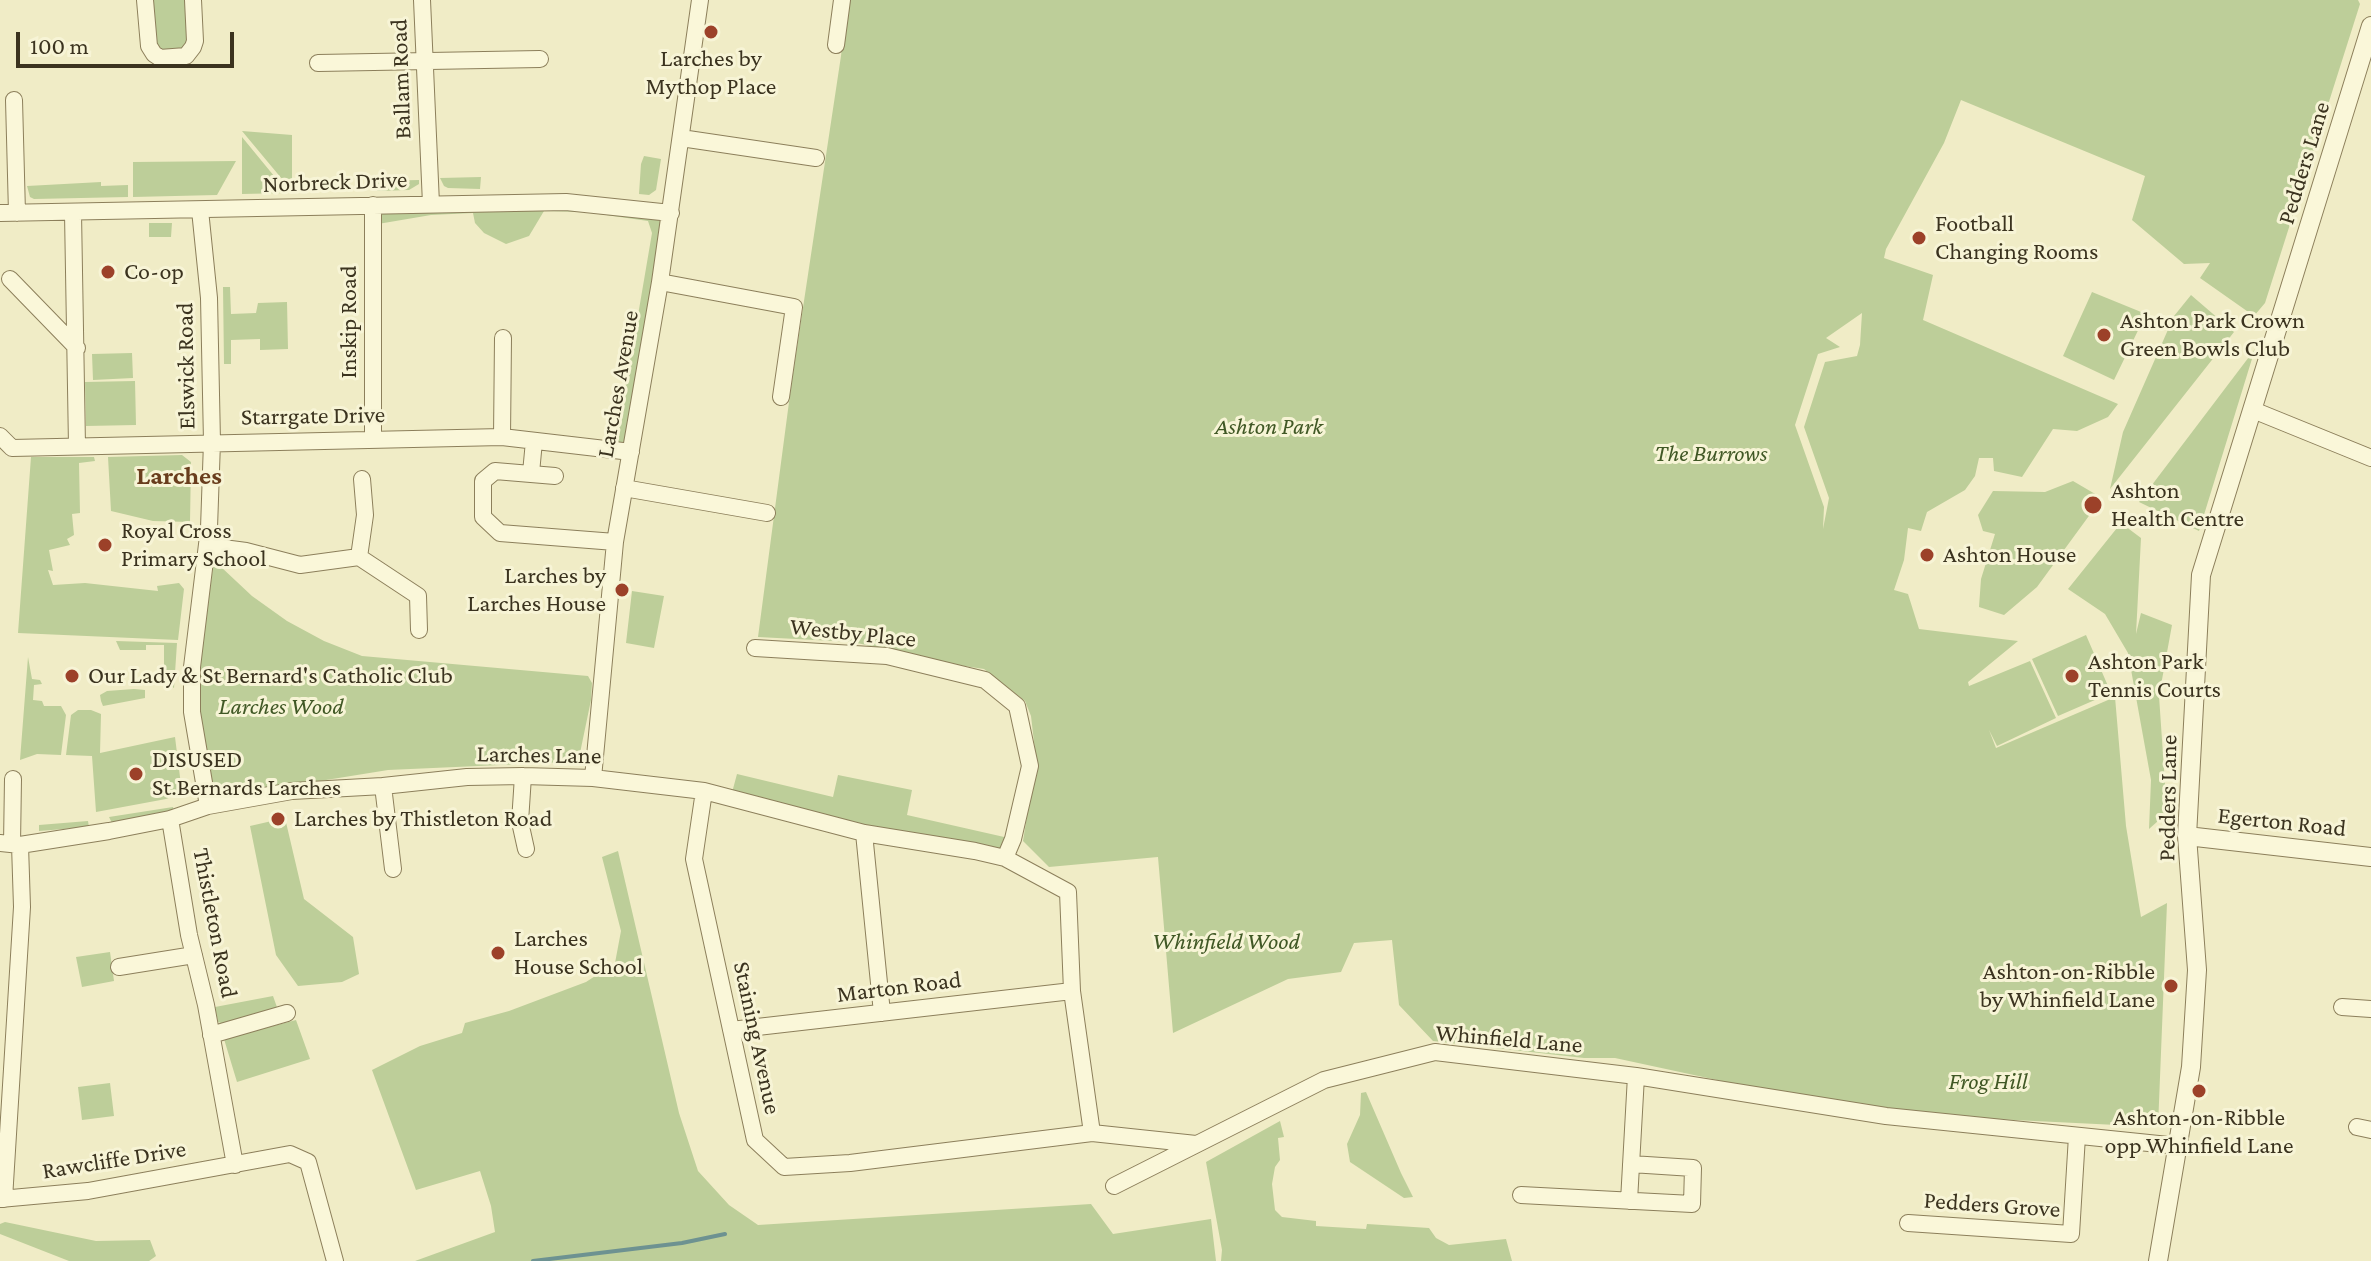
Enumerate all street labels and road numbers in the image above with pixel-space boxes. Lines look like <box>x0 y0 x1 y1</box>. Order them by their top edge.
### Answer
street label: Ballam Road <box>385 18 417 140</box>
street label: Pedders Lane <box>2272 98 2336 228</box>
street label: Norbreck Drive <box>262 165 408 199</box>
street label: Inskip Road <box>335 265 363 379</box>
street label: Elswick Road <box>170 302 202 430</box>
street label: Larches Avenue <box>591 308 645 460</box>
street label: Starrgate Drive <box>241 400 385 432</box>
street label: Westby Place <box>789 612 917 654</box>
street label: Pedders Lane <box>2152 734 2184 862</box>
street label: Larches Lane <box>476 740 602 770</box>
street label: Egerton Road <box>2216 801 2348 843</box>
street label: Thistleton Road <box>186 846 244 1000</box>
street label: Staining Avenue <box>727 959 787 1117</box>
street label: Marton Road <box>835 965 963 1009</box>
street label: Whinfield Lane <box>1434 1018 1584 1060</box>
street label: Rawcliffe Drive <box>40 1134 188 1186</box>
street label: Pedders Grove <box>1923 1186 2061 1224</box>

